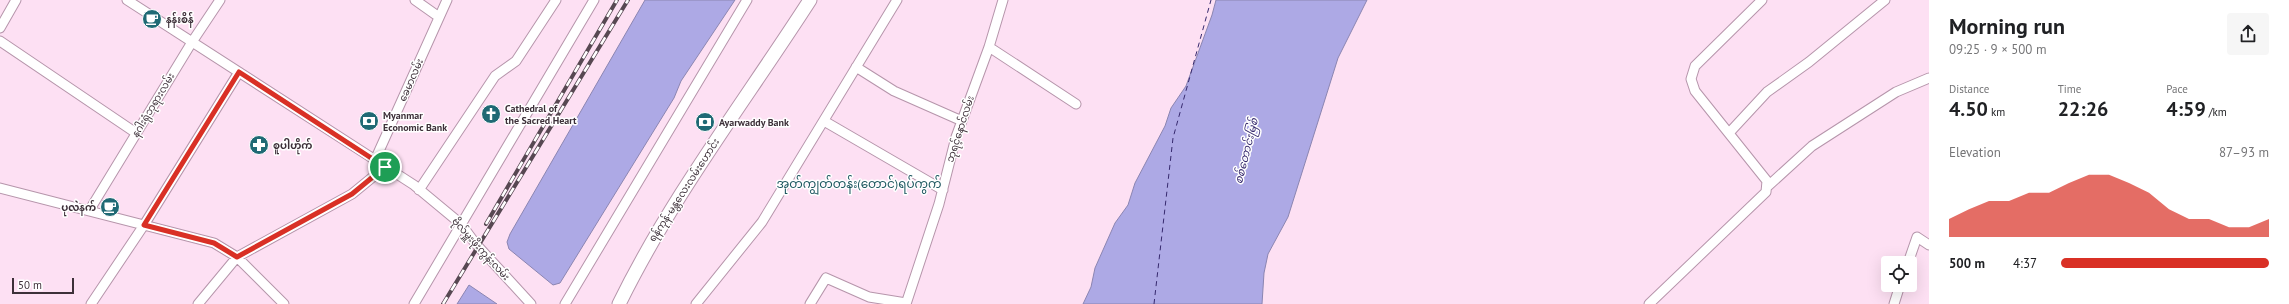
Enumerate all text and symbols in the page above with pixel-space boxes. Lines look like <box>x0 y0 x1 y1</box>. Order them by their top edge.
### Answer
cafe icon: နန်းစိန် <box>141 8 163 30</box>
place label: နန်းစိန် <box>166 12 194 28</box>
text: Morning run <box>1949 12 2065 40</box>
button: share <box>2227 13 2269 55</box>
text: 09:25 · 9 × 500 m <box>1949 41 2046 58</box>
street label: ခေမာလမ်း <box>395 56 426 104</box>
street label: နဂါးရုံဘုရားလမ်း <box>128 70 179 141</box>
text: Distance <box>1949 82 1989 96</box>
text: Time <box>2058 82 2081 96</box>
text: Pace <box>2166 82 2188 96</box>
street label: ဘုရင့်နောင်လမ်း <box>942 94 979 164</box>
text: 4.50 <box>1949 96 1988 122</box>
text: 22:26 <box>2058 96 2108 122</box>
text: 4:59 <box>2166 96 2206 122</box>
place label: Cathedral of the Sacred Heart <box>505 102 577 127</box>
church icon: Cathedral of the Sacred Heart <box>480 103 502 125</box>
text: km <box>1988 105 2005 119</box>
text: /km <box>2206 105 2227 119</box>
place label: Myanmar Economic Bank <box>383 109 447 134</box>
bank icon: Myanmar Economic Bank <box>358 110 380 132</box>
bank icon: Ayarwaddy Bank <box>694 111 716 133</box>
place label: Ayarwaddy Bank <box>719 116 789 129</box>
water label: စစ်တောင်းမြစ် <box>1230 116 1264 186</box>
pharmacy icon: စူပါဟိုက် <box>248 134 270 156</box>
street label: ရန်ကုန်-မန္တလေးလမ်းဟောင်း <box>645 135 724 245</box>
place label: စူပါဟိုက် <box>273 138 312 155</box>
text: Elevation <box>1949 144 2001 161</box>
text: 87–93 m <box>2219 144 2269 161</box>
pin <box>368 150 402 184</box>
icon: arrive <box>374 156 396 178</box>
district label: အုတ်ကျွတ်တန်း(တောင်)ရပ်ကွက် <box>776 175 942 195</box>
cafe icon: ပုလဲနက် <box>99 196 121 218</box>
place label: ပုလဲနက် <box>61 200 96 217</box>
street label: ဗိုလ်မှူးဖိုးကွန်းလမ်း <box>448 214 513 285</box>
text: 500 m <box>1949 255 1985 272</box>
text: 4:37 <box>2013 255 2037 272</box>
map controls <box>1881 256 1917 292</box>
button: locate <box>1881 256 1917 292</box>
scale bar <box>12 276 74 295</box>
text: 50 m <box>18 278 42 292</box>

